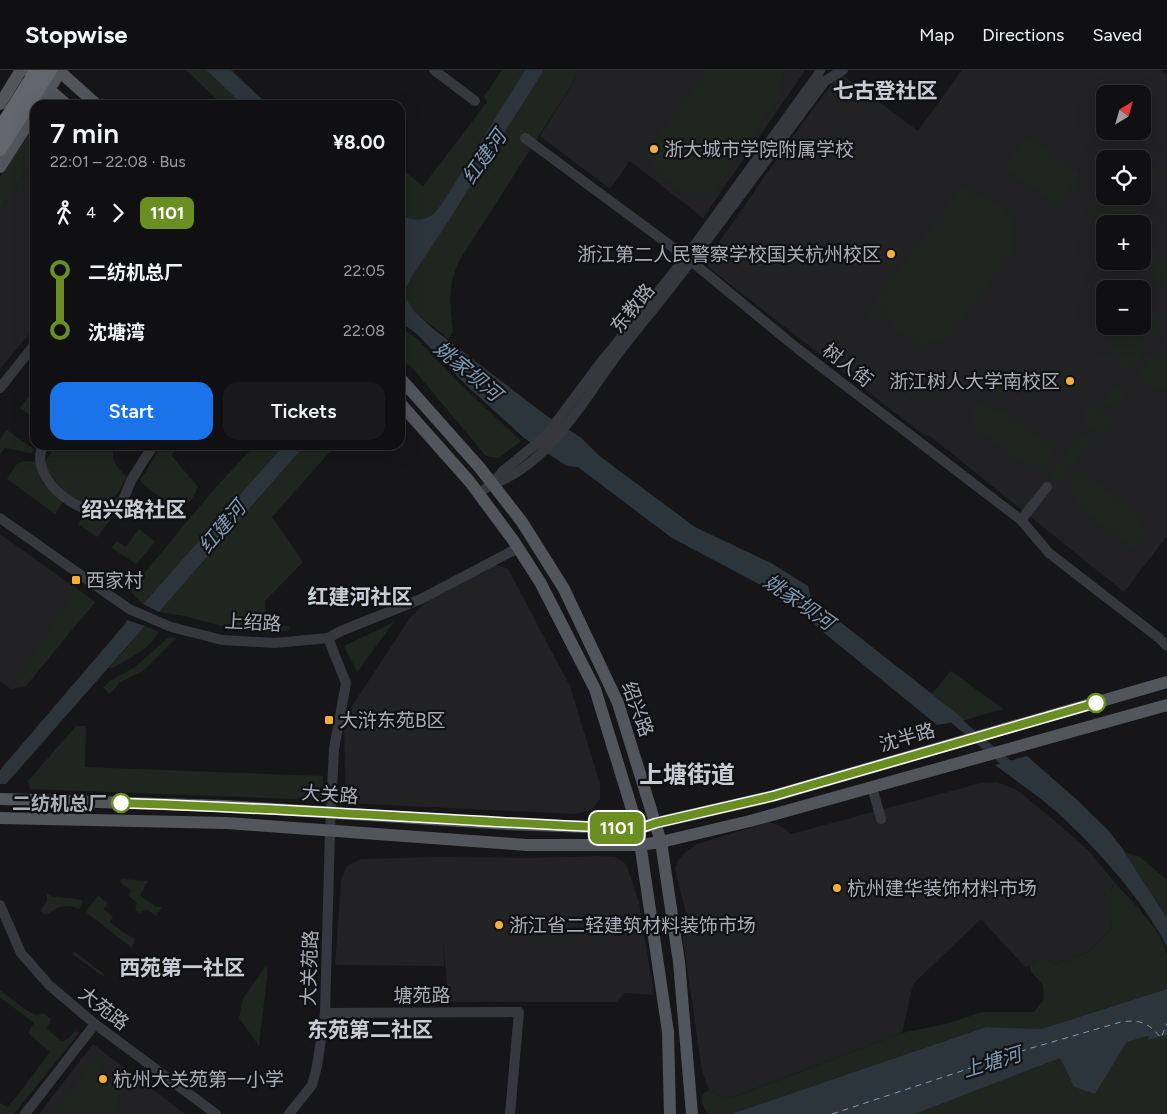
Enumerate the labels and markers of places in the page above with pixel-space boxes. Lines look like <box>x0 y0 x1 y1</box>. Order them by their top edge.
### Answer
place label: 浙大城市学院附属学校 <box>664 138 854 161</box>
marker: 浙大城市学院附属学校 <box>648 143 660 155</box>
place label: 浙江第二人民警察学校国关杭州校区 <box>577 243 881 266</box>
marker: 浙江第二人民警察学校国关杭州校区 <box>885 248 897 260</box>
place label: 浙江树人大学南校区 <box>889 370 1060 393</box>
marker: 浙江树人大学南校区 <box>1064 375 1076 387</box>
place label: 西家村 <box>86 569 143 592</box>
marker: 西家村 <box>70 574 82 586</box>
unlabelled marker <box>1086 693 1106 713</box>
place label: 大浒东苑B区 <box>339 709 446 732</box>
marker: 大浒东苑B区 <box>323 714 335 726</box>
place label: 二纺机总厂 <box>12 792 107 815</box>
marker: 二纺机总厂 <box>111 793 131 813</box>
place label: 杭州建华装饰材料市场 <box>847 877 1037 900</box>
marker: 杭州建华装饰材料市场 <box>831 882 843 894</box>
place label: 浙江省二轻建筑材料装饰市场 <box>509 914 756 937</box>
marker: 浙江省二轻建筑材料装饰市场 <box>493 919 505 931</box>
place label: 杭州大关苑第一小学 <box>113 1068 284 1091</box>
marker: 杭州大关苑第一小学 <box>97 1073 109 1085</box>

